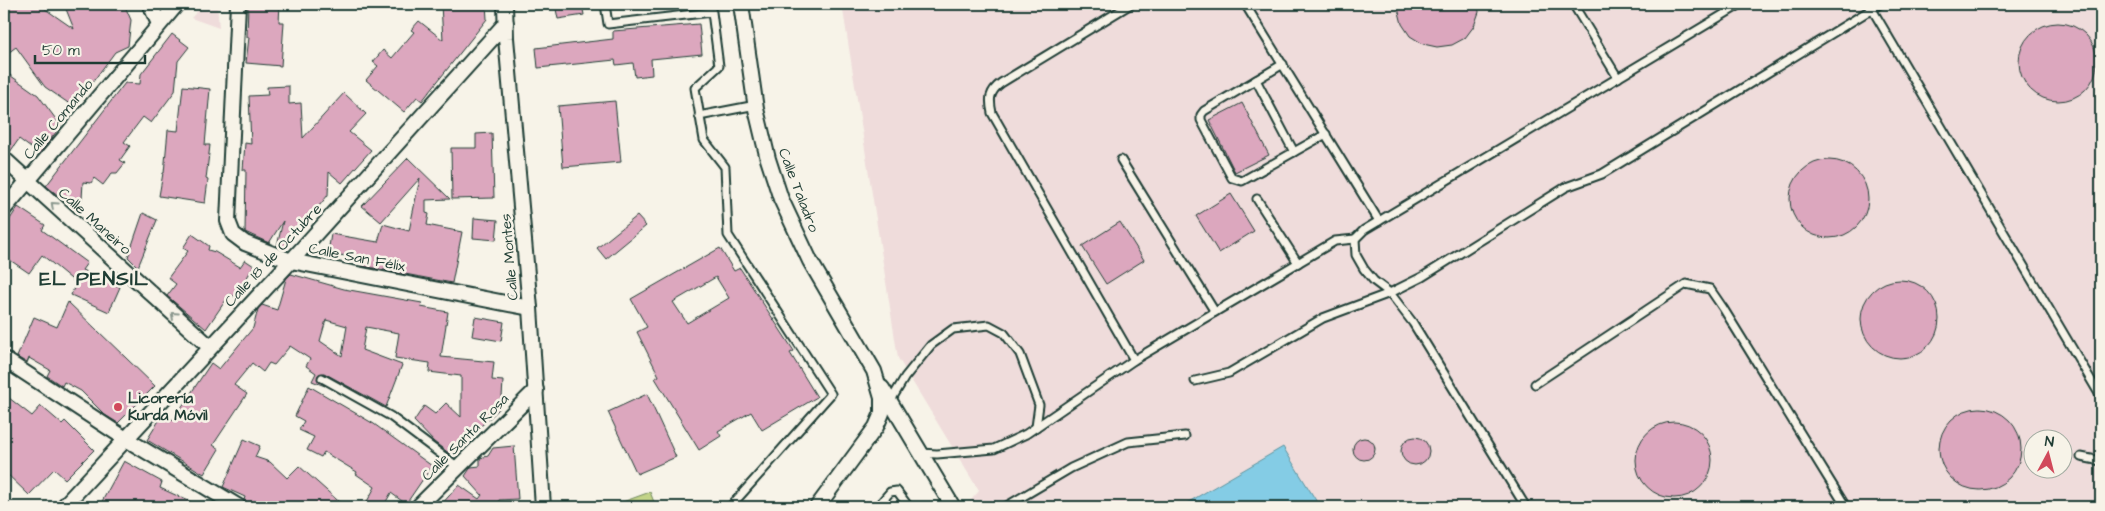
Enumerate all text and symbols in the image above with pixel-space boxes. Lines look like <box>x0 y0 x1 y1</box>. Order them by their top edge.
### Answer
scale bar <box>35 32 145 64</box>
text: 50 m <box>42 40 80 61</box>
street label: Calle Comando <box>18 74 99 164</box>
street label: Calle Taladro <box>773 145 824 236</box>
street label: Calle Maneiro <box>54 183 136 260</box>
street label: Calle 18 de Octubre <box>220 199 327 312</box>
one-way arrow <box>50 202 59 211</box>
street label: Calle Montes <box>495 212 524 301</box>
street label: Calle San Félix <box>307 238 408 277</box>
district label: EL PENSIL <box>39 265 149 293</box>
one-way arrow <box>170 311 179 320</box>
place label: Licorería Kurda Móvil <box>128 388 208 426</box>
street label: Calle Santa Rosa <box>417 389 514 486</box>
marker: Licorería Kurda Móvil <box>112 401 124 413</box>
north arrow <box>2022 428 2072 478</box>
text: N <box>2044 432 2055 453</box>

